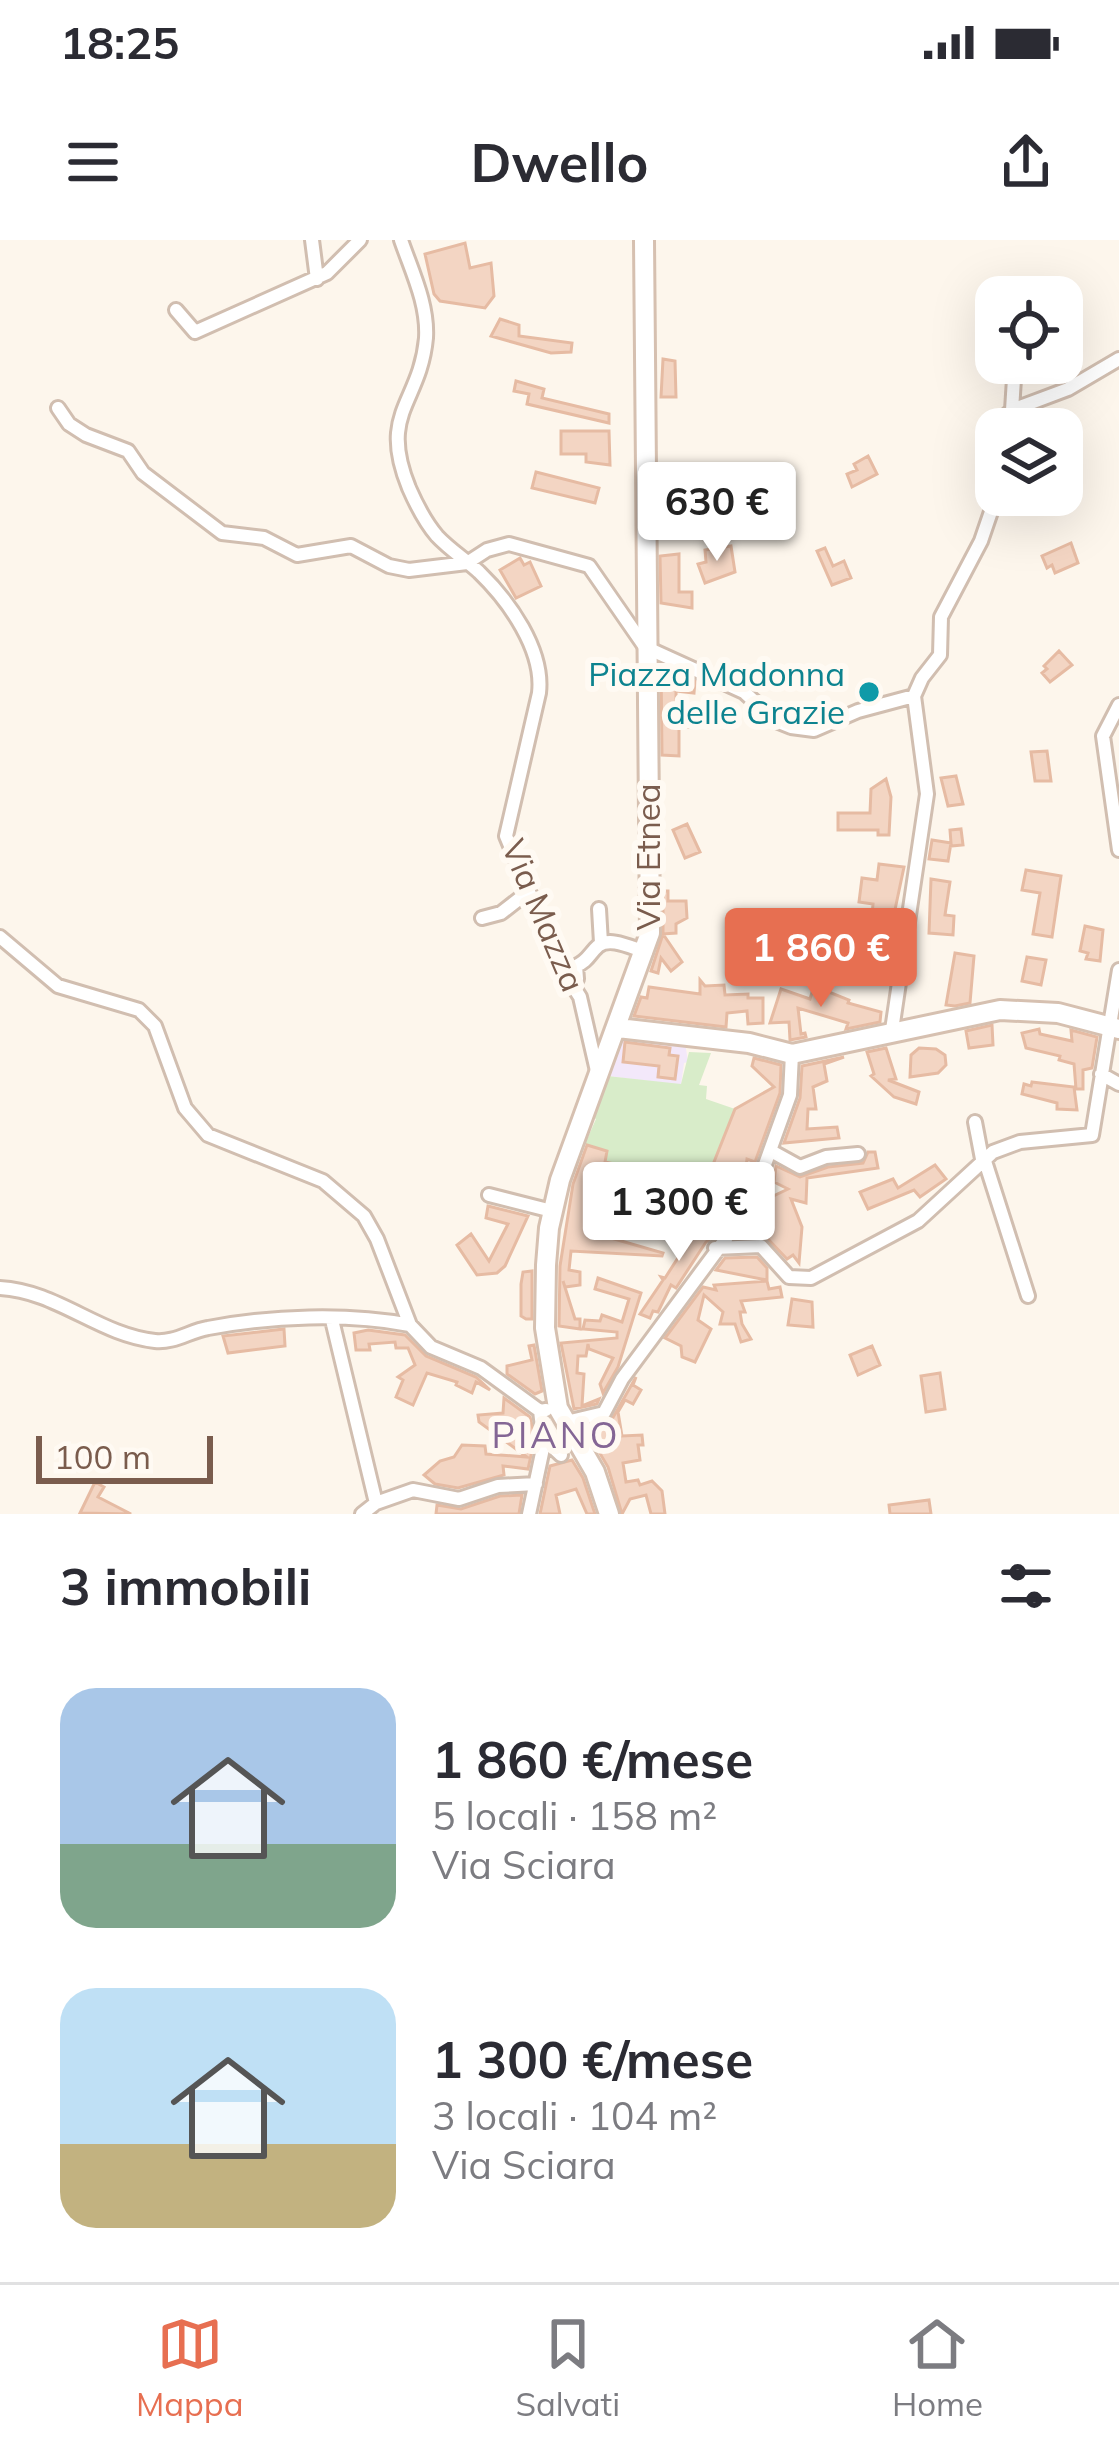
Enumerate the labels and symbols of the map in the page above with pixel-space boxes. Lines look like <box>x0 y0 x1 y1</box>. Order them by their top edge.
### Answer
pin: 630 € <box>633 462 801 564</box>
place label: Piazza Madonna delle Grazie <box>588 653 845 732</box>
marker: Piazza Madonna delle Grazie <box>856 679 882 705</box>
street label: Via Etnea <box>627 783 668 931</box>
street label: Via Mazza <box>494 833 594 997</box>
pin: 1 860 € <box>710 908 932 1010</box>
pin: 1 300 € <box>568 1162 790 1264</box>
district label: PIANO <box>492 1412 620 1457</box>
scale bar <box>36 1430 213 1483</box>

